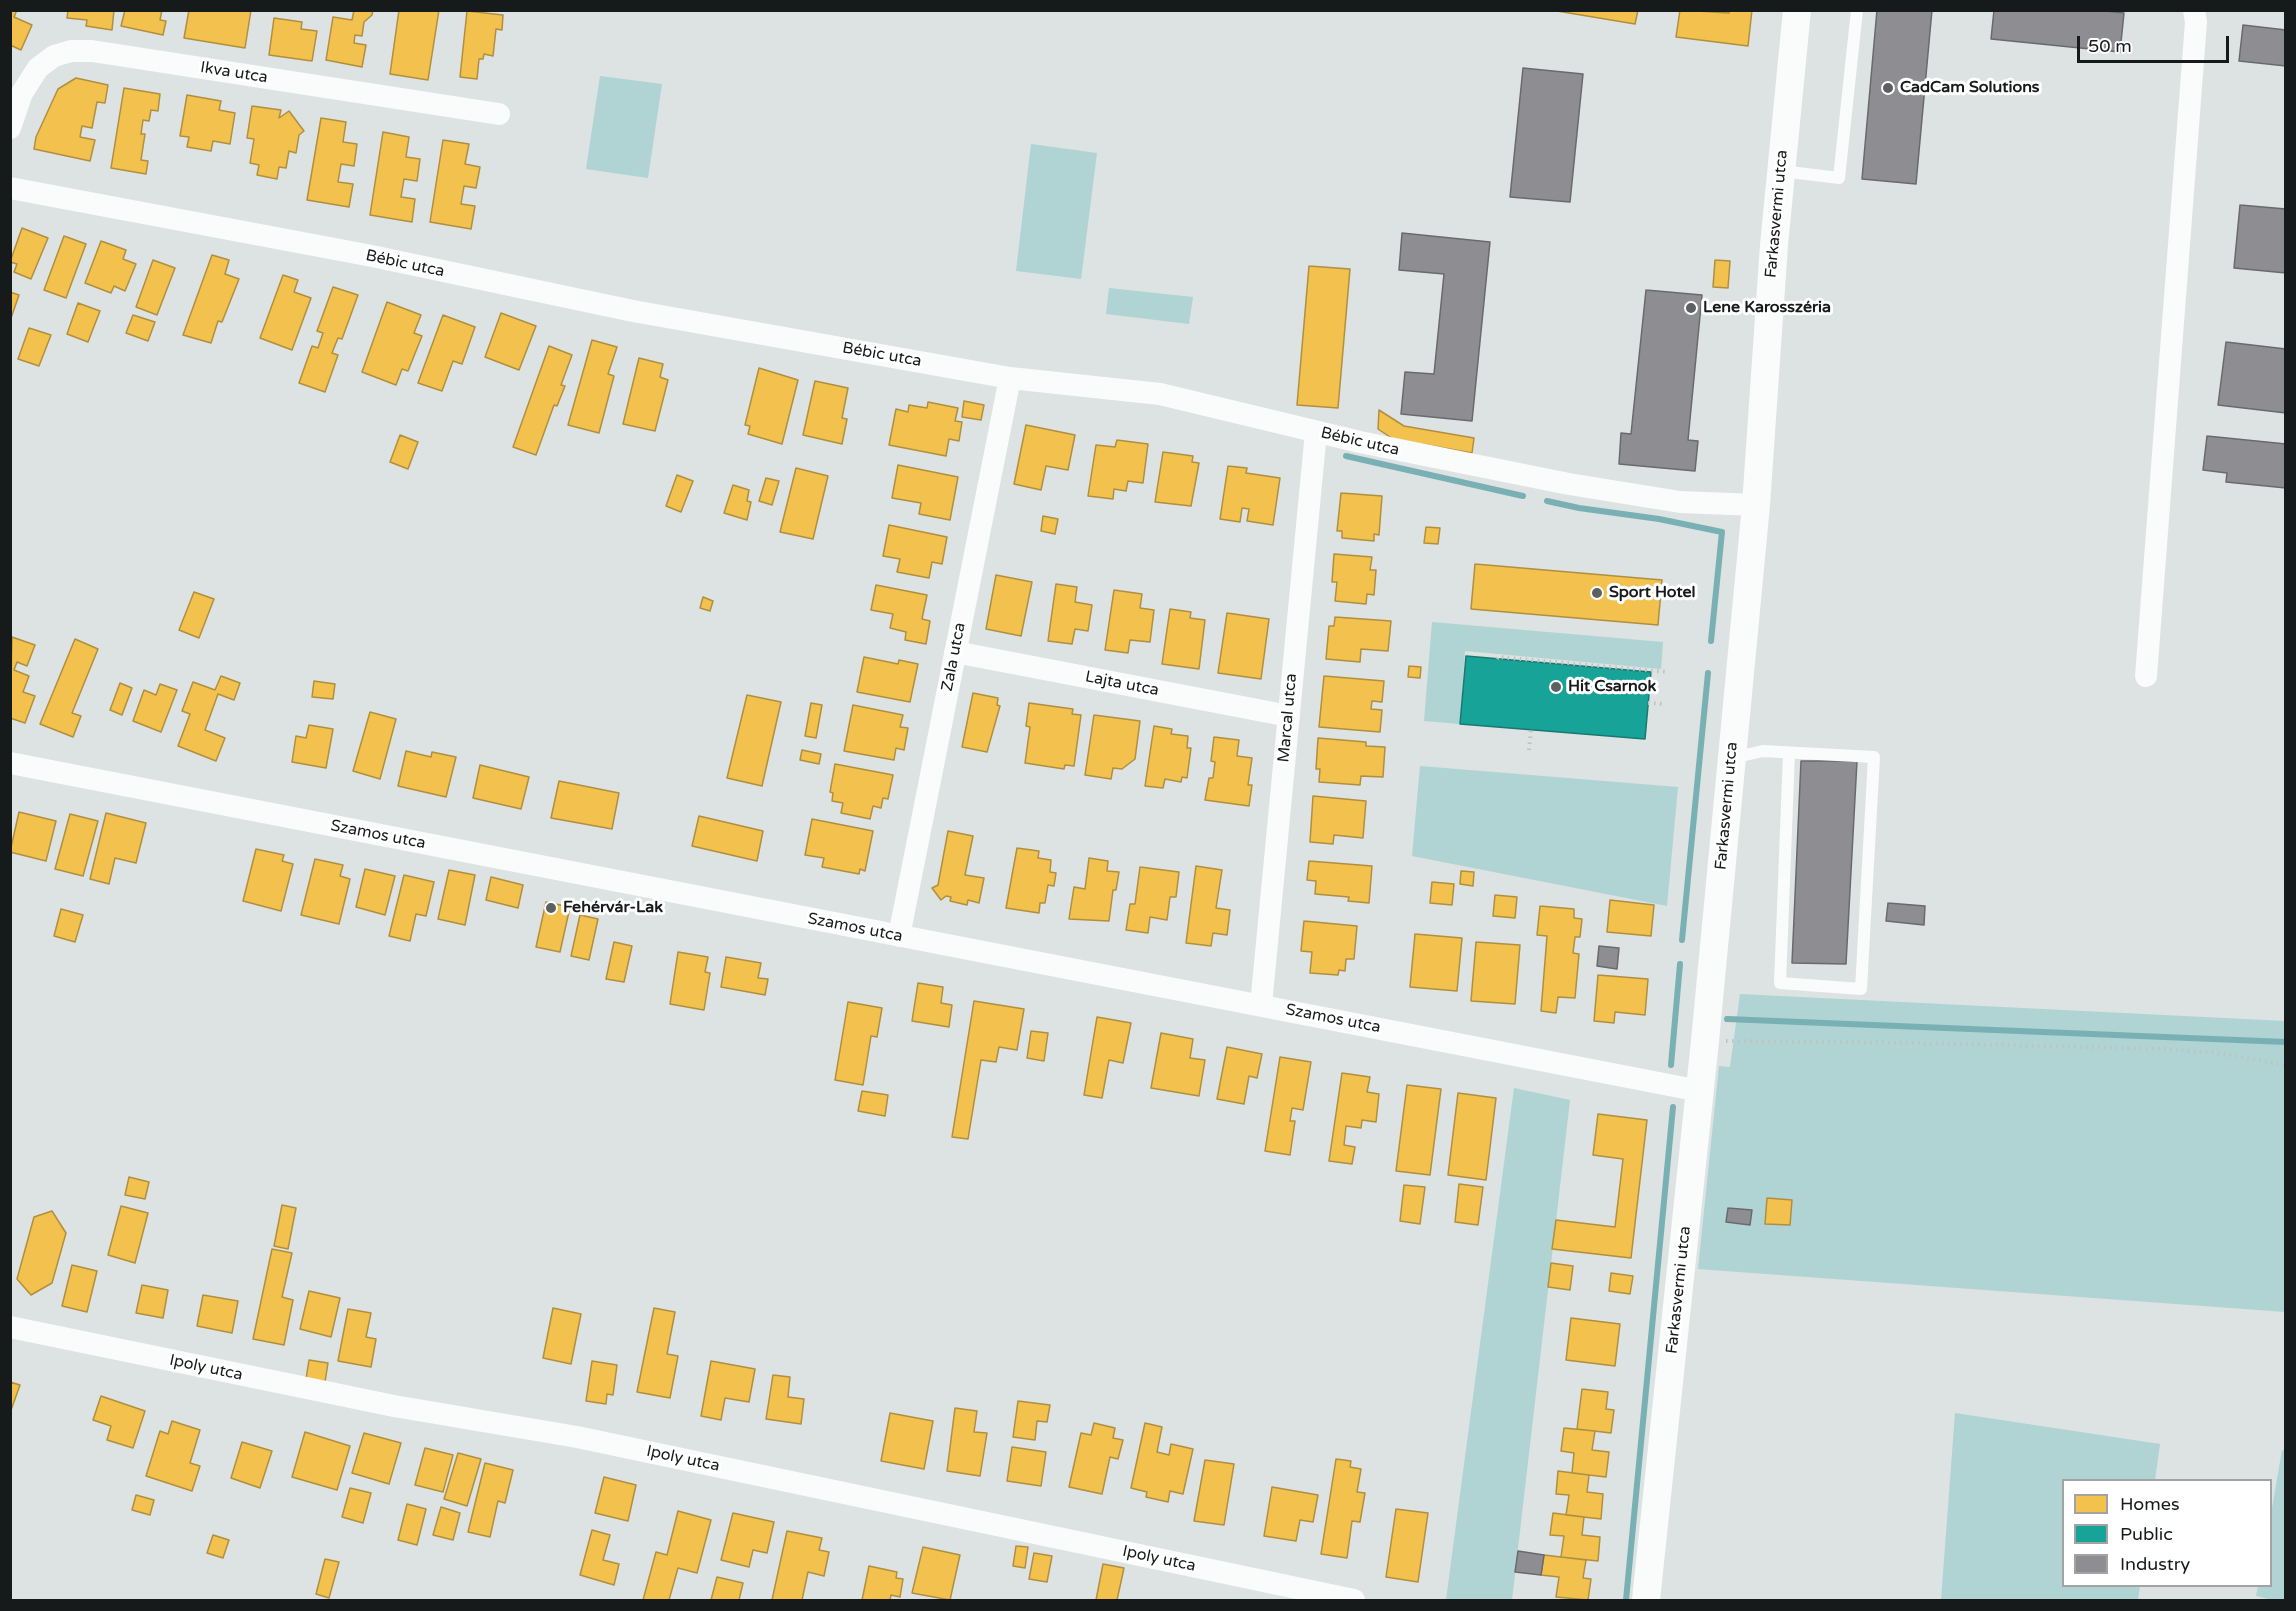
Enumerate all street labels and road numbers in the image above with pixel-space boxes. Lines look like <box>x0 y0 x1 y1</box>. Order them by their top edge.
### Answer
street label: Ikva utca <box>199 58 269 88</box>
street label: Farkasvermi utca <box>1762 149 1792 279</box>
street label: Bébic utca <box>364 246 446 282</box>
street label: Bébic utca <box>841 339 923 371</box>
street label: Bébic utca <box>1319 424 1401 460</box>
street label: Zala utca <box>938 621 970 693</box>
street label: Lajta utca <box>1083 667 1161 701</box>
street label: Marcal utca <box>1275 673 1301 763</box>
street label: Farkasvermi utca <box>1712 741 1742 871</box>
street label: Szamos utca <box>329 816 427 854</box>
street label: Szamos utca <box>806 909 904 947</box>
street label: Szamos utca <box>1284 1000 1382 1038</box>
street label: Farkasvermi utca <box>1663 1225 1695 1355</box>
street label: Ipoly utca <box>168 1351 244 1385</box>
street label: Ipoly utca <box>645 1442 721 1476</box>
street label: Ipoly utca <box>1121 1542 1197 1576</box>

